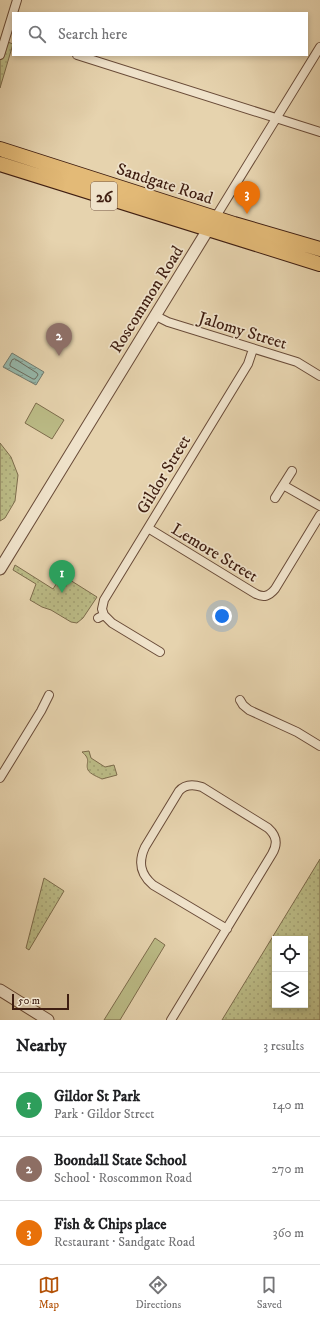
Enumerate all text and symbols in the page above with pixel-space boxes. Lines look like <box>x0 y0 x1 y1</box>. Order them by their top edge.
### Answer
search box <box>12 12 308 56</box>
icon: search <box>26 23 48 45</box>
text: Search here <box>58 25 127 44</box>
street label: Sandgate Road <box>114 158 216 210</box>
pin: 3 <box>234 181 260 214</box>
road number: 26 <box>91 182 117 210</box>
street label: Roscommon Road <box>105 241 189 357</box>
street label: Jalomy Street <box>194 306 290 355</box>
pin: 2 <box>46 323 72 356</box>
street label: Gildor Street <box>132 431 196 518</box>
street label: Lemore Street <box>167 518 262 588</box>
pin: 1 <box>49 560 75 593</box>
your location <box>212 606 232 626</box>
map controls <box>272 936 308 1008</box>
button: locate <box>272 936 308 972</box>
button: layers <box>272 972 308 1008</box>
scale bar <box>12 992 69 1011</box>
text: 50 m <box>18 994 40 1008</box>
text: Nearby <box>16 1035 66 1057</box>
text: 3 results <box>263 1038 304 1054</box>
text: Gildor St Park <box>54 1087 140 1106</box>
text: 1 <box>27 1097 31 1113</box>
text: 140 m <box>272 1097 304 1113</box>
text: Park · Gildor Street <box>54 1106 154 1122</box>
text: Boondall State School <box>54 1151 186 1170</box>
text: 2 <box>26 1161 32 1177</box>
text: 270 m <box>272 1161 304 1177</box>
text: School · Roscommon Road <box>54 1170 192 1186</box>
text: Fish & Chips place <box>54 1215 166 1234</box>
text: 3 <box>27 1225 31 1241</box>
text: 360 m <box>273 1225 304 1241</box>
text: Restaurant · Sandgate Road <box>54 1234 195 1250</box>
tab: Map <box>38 1274 60 1312</box>
tab: Directions <box>136 1274 181 1312</box>
tab: Saved <box>257 1274 282 1312</box>

